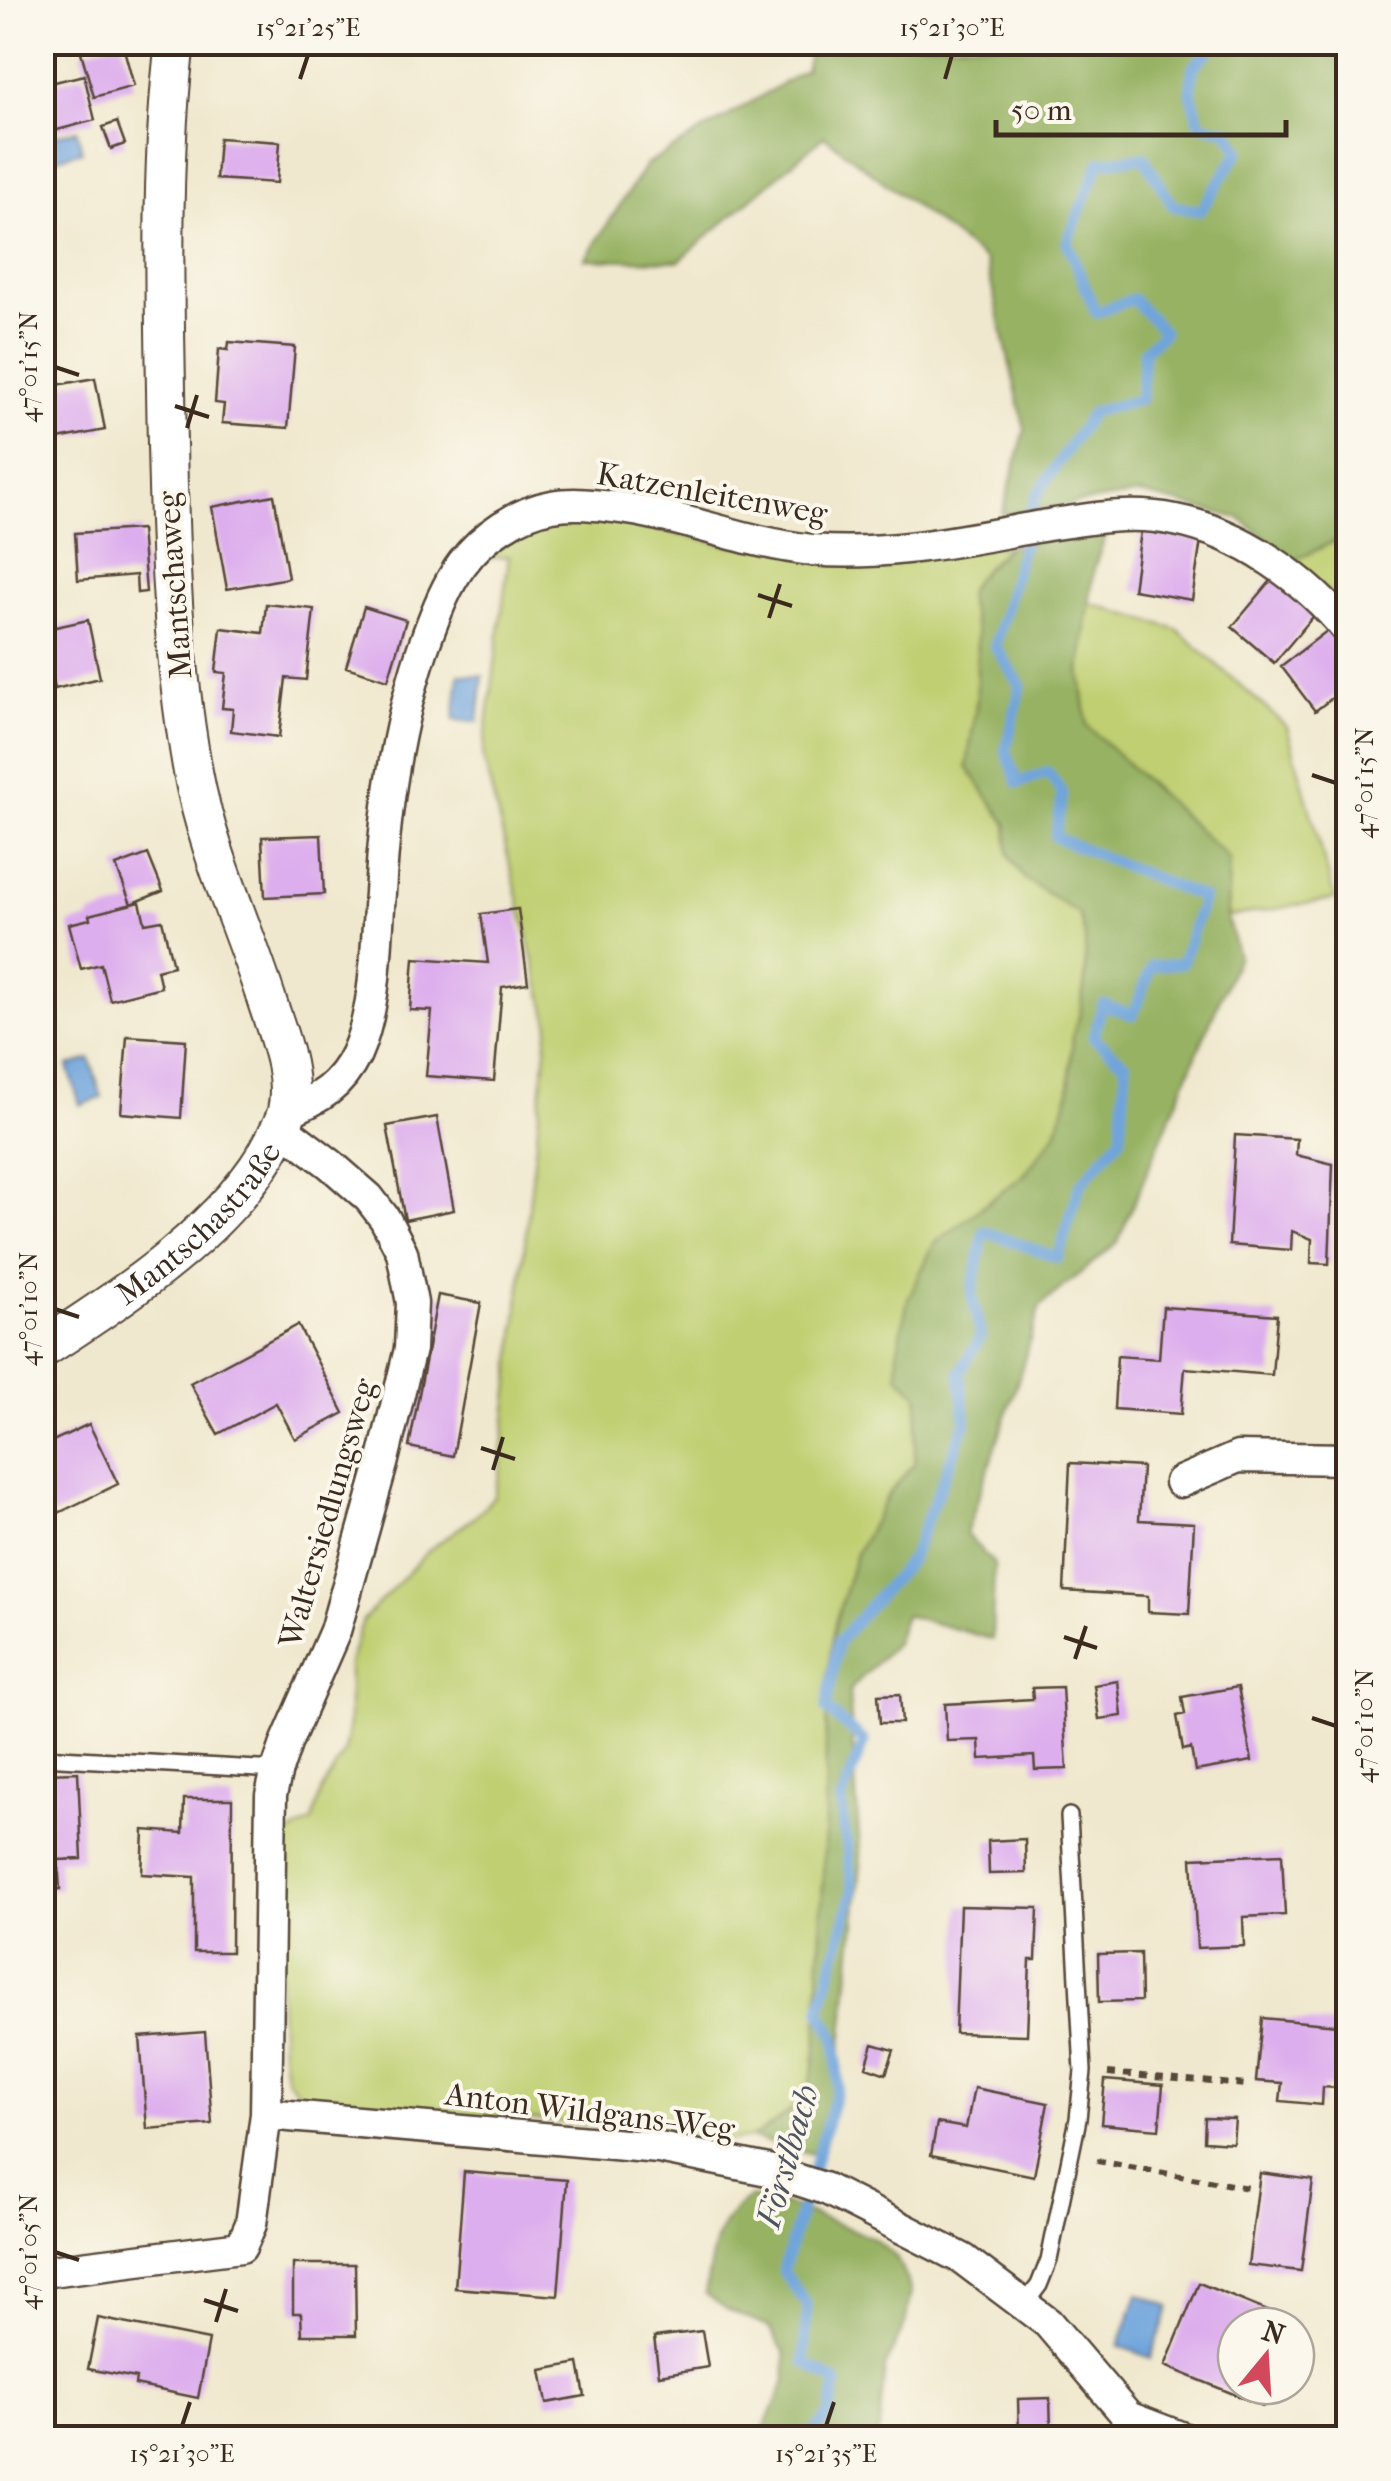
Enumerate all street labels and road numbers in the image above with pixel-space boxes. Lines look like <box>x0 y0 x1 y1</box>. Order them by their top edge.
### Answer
street label: Katzenleitenweg <box>594 455 831 532</box>
street label: Mantschaweg <box>149 489 200 680</box>
street label: Mantschastraße <box>109 1136 289 1313</box>
street label: Waltersiedlungsweg <box>271 1374 384 1653</box>
street label: Anton Wildgans-Weg <box>441 2075 738 2148</box>

